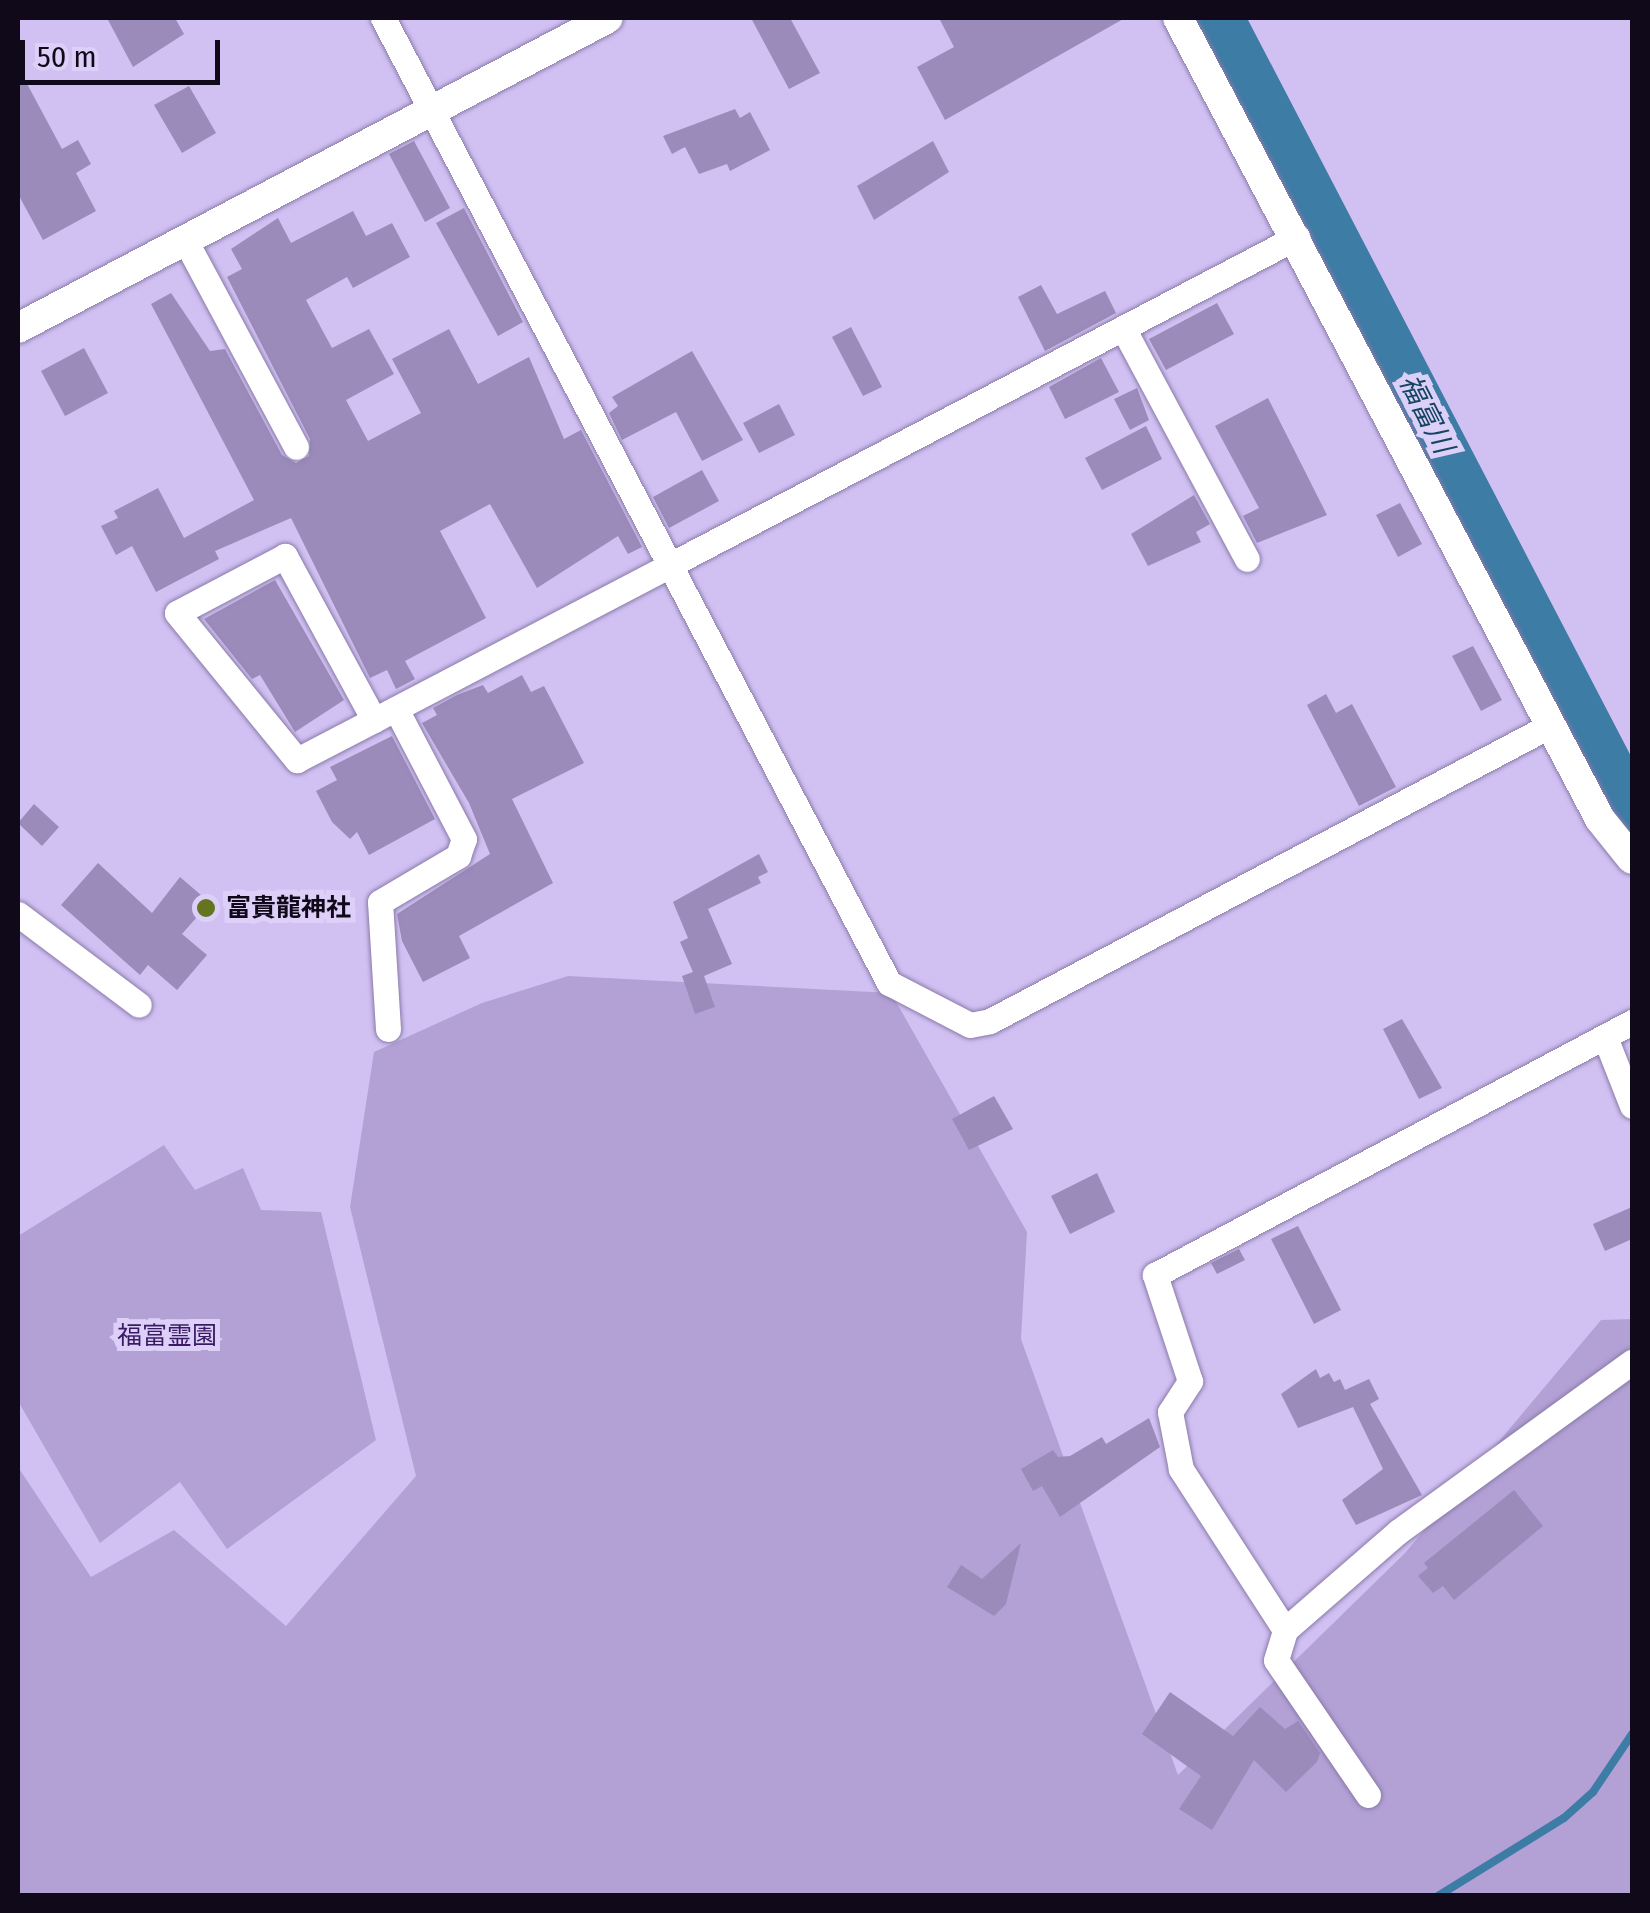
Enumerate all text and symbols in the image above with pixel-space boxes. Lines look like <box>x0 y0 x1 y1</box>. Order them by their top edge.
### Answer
scale bar <box>25 20 225 82</box>
text: 50 m <box>37 39 97 75</box>
water label: 福富川 <box>1392 369 1460 459</box>
place label: 富貴龍神社 <box>226 893 351 923</box>
marker: 富貴龍神社 <box>195 897 217 919</box>
park label: 福富霊園 <box>117 1321 217 1351</box>

